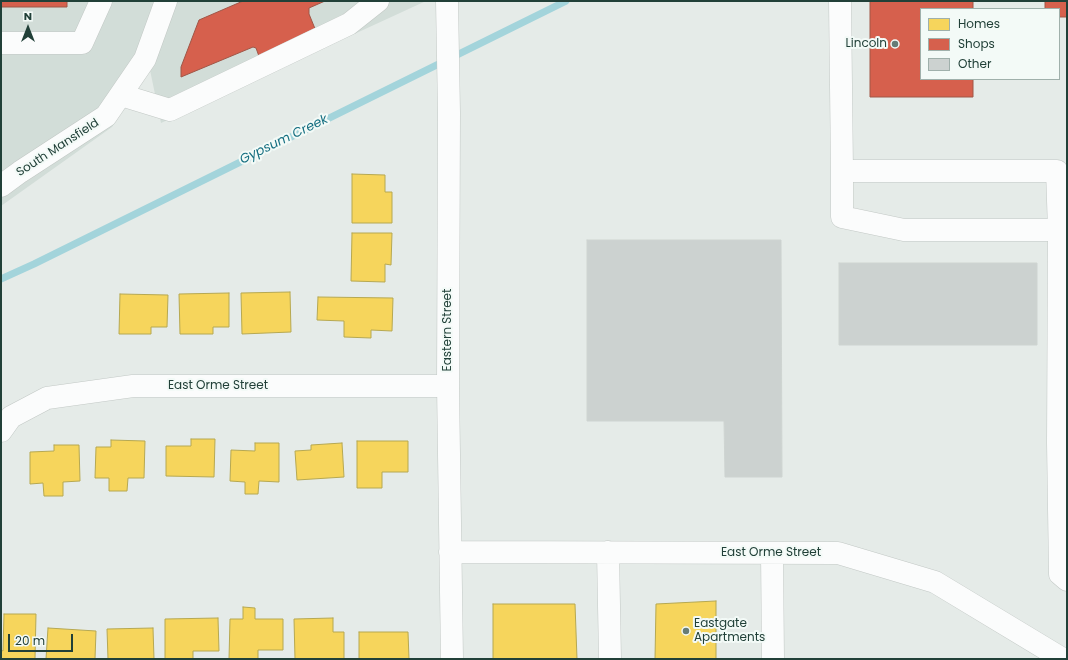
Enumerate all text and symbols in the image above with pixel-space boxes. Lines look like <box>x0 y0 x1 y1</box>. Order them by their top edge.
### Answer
north arrow <box>8 8 48 48</box>
text: N <box>24 8 32 24</box>
legend <box>920 8 1060 80</box>
text: Homes <box>958 15 1000 32</box>
text: Shops <box>958 35 995 52</box>
place label: Lincoln <box>846 37 887 51</box>
marker: Lincoln <box>890 39 900 49</box>
text: Other <box>958 55 991 72</box>
water label: Gypsum Creek <box>237 112 331 168</box>
street label: South Mansfield <box>14 116 102 180</box>
street label: Eastern Street <box>441 289 455 371</box>
street label: East Orme Street <box>168 379 268 393</box>
street label: East Orme Street <box>721 546 821 560</box>
place label: Eastgate Apartments <box>694 617 765 645</box>
scale bar <box>10 626 75 652</box>
marker: Eastgate Apartments <box>681 626 691 636</box>
text: 20 m <box>15 632 45 649</box>

